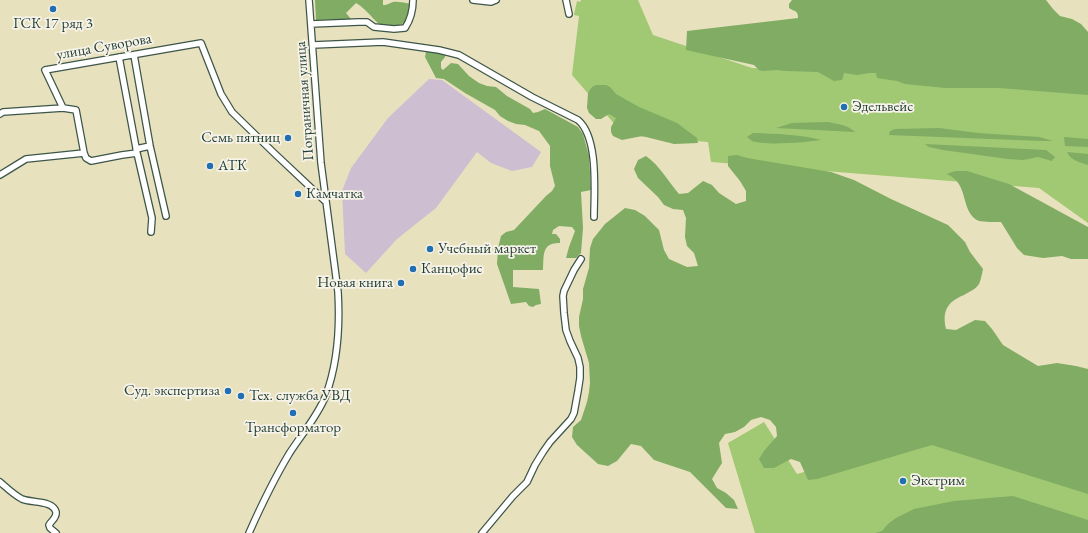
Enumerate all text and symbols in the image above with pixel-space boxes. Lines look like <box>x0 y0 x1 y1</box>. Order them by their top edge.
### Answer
marker: ГСК 17 ряд 3 <box>48 4 58 14</box>
place label: ГСК 17 ряд 3 <box>13 15 93 33</box>
street label: улица Суворова <box>55 30 153 64</box>
street label: Пограничная улица <box>292 41 318 161</box>
place label: Эдельвейс <box>852 98 913 116</box>
marker: Эдельвейс <box>839 102 849 112</box>
place label: Семь пятниц <box>201 129 280 147</box>
marker: Семь пятниц <box>283 133 293 143</box>
place label: АТК <box>218 157 247 175</box>
marker: АТК <box>205 161 215 171</box>
place label: Камчатка <box>306 185 363 203</box>
marker: Камчатка <box>293 189 303 199</box>
place label: Учебный маркет <box>438 240 536 258</box>
marker: Учебный маркет <box>425 244 435 254</box>
place label: Канцофис <box>421 260 483 278</box>
marker: Канцофис <box>408 264 418 274</box>
place label: Новая книга <box>317 274 393 292</box>
marker: Новая книга <box>396 278 406 288</box>
place label: Суд. экспертиза <box>124 382 220 400</box>
marker: Суд. экспертиза <box>223 386 233 396</box>
place label: Тех. служба УВД <box>249 387 351 405</box>
marker: Тех. служба УВД <box>236 391 246 401</box>
marker: Трансформатор <box>288 408 298 418</box>
place label: Трансформатор <box>245 419 341 437</box>
place label: Экстрим <box>911 472 965 490</box>
marker: Экстрим <box>898 476 908 486</box>

